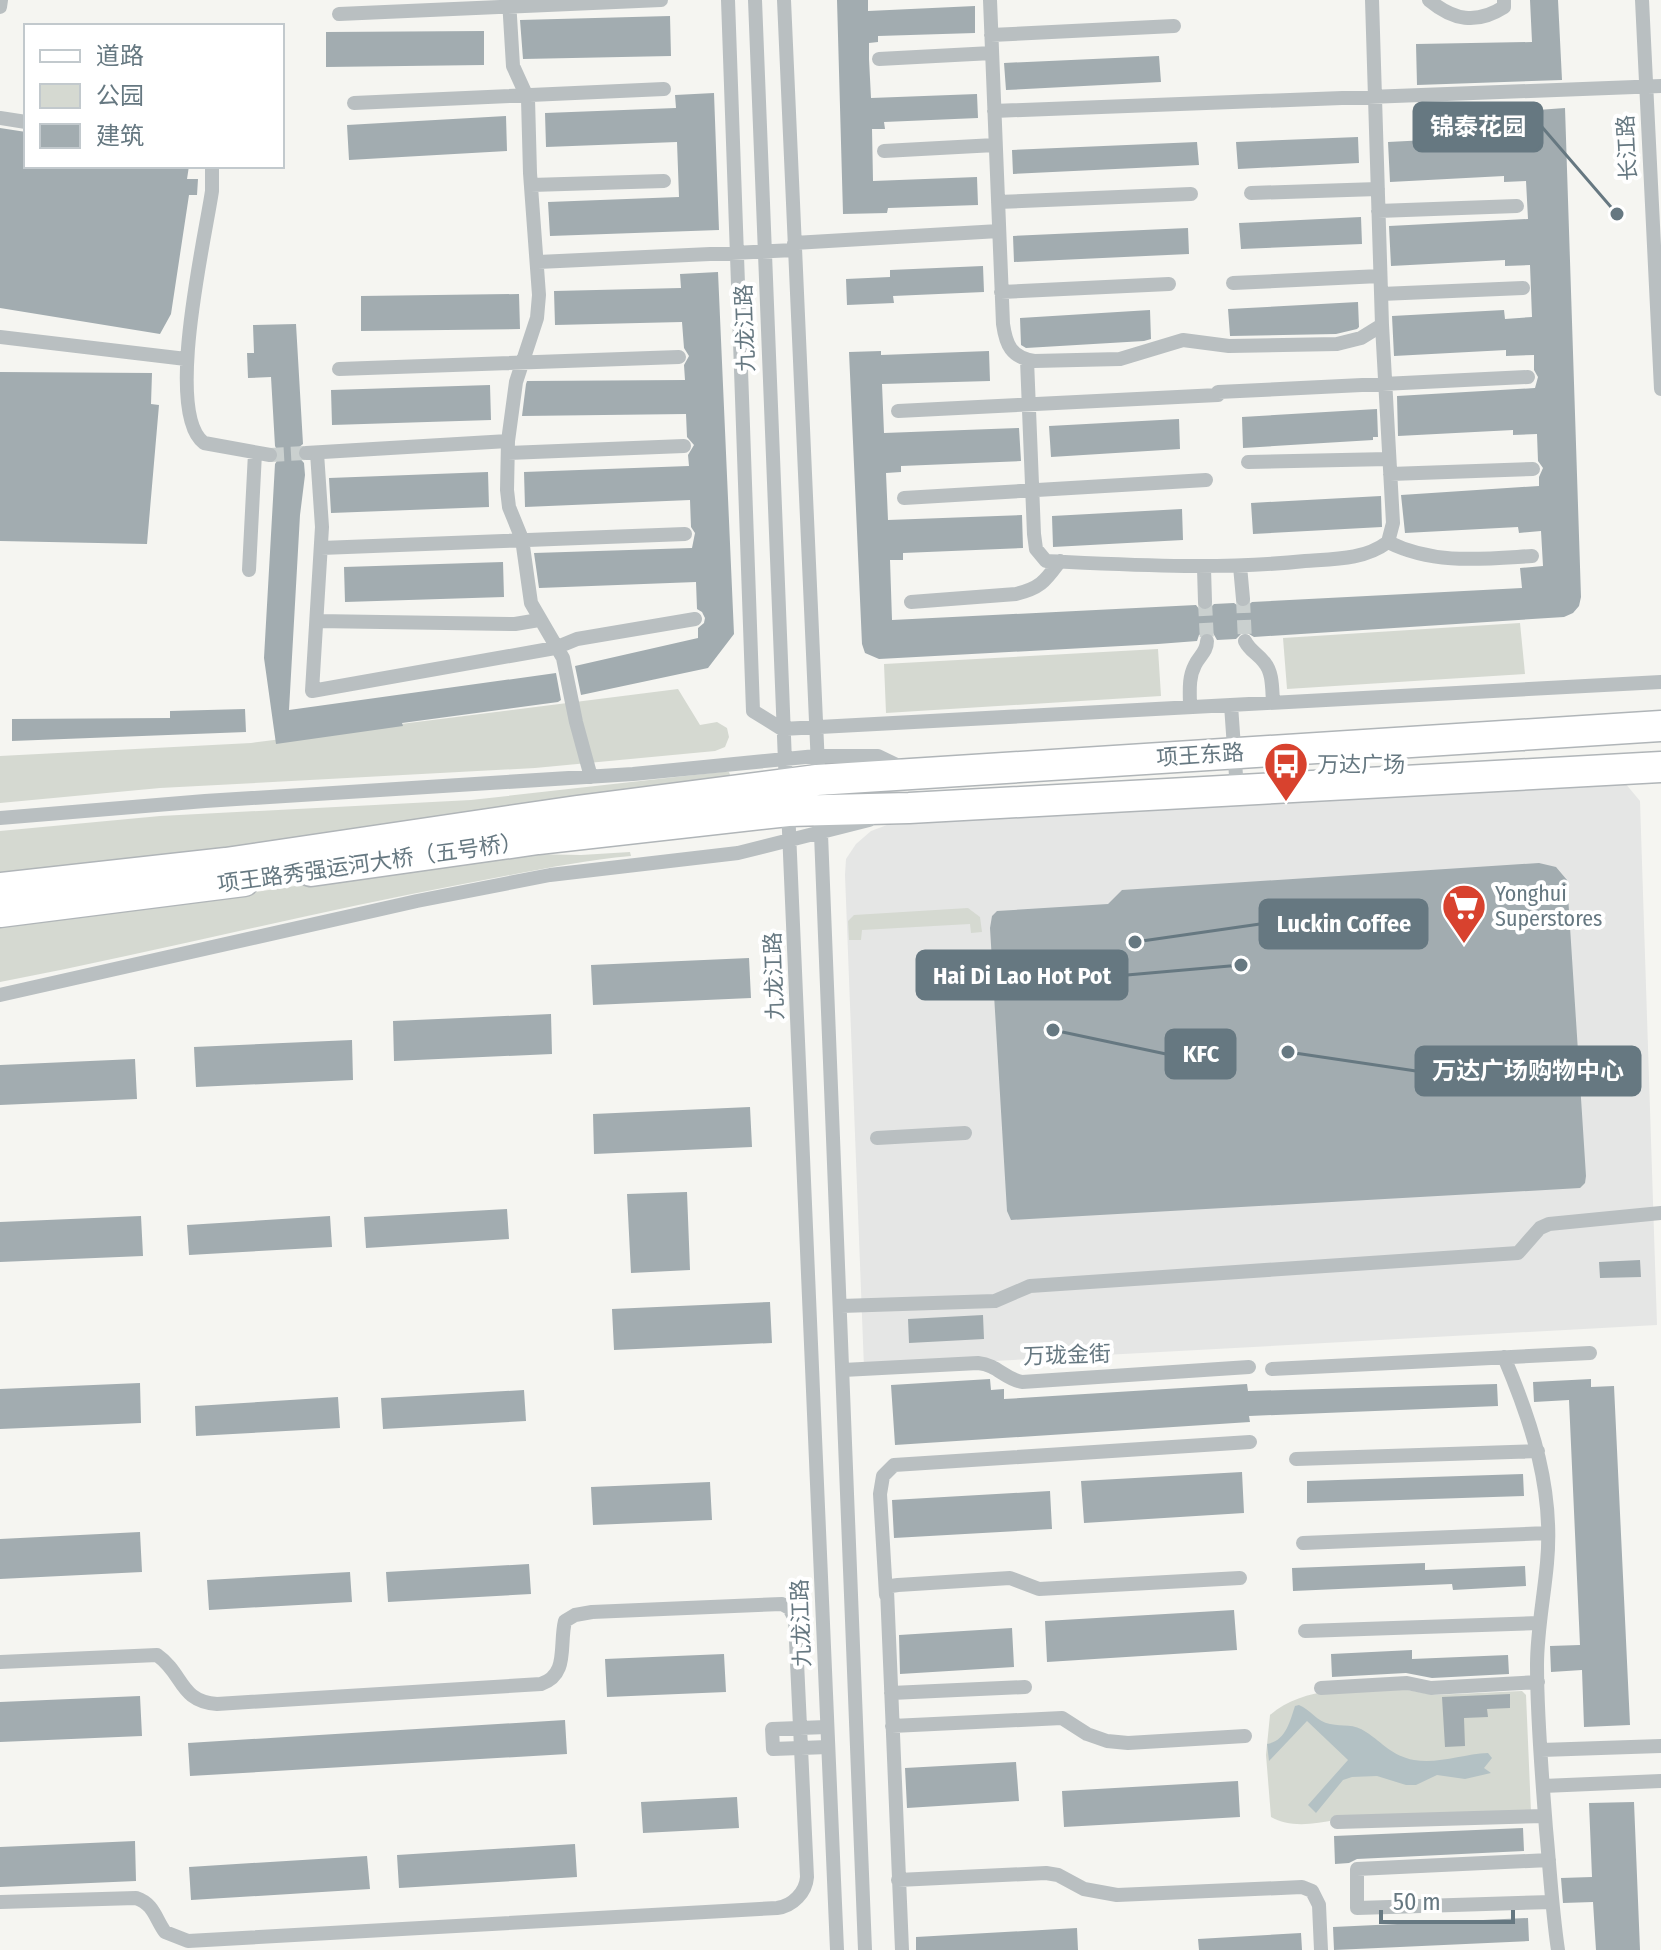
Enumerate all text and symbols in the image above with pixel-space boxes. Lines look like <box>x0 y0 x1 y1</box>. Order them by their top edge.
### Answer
legend <box>24 24 284 168</box>
text: 道路 <box>96 42 144 70</box>
text: 公园 <box>96 82 144 110</box>
callout: 锦泰花园 <box>1414 103 1542 151</box>
text: 锦泰花园 <box>1430 113 1526 141</box>
street label: 长江路 <box>1612 114 1642 182</box>
text: 建筑 <box>96 122 144 150</box>
street label: 九龙江路 <box>730 284 760 372</box>
street label: 项王东路 <box>1155 738 1245 772</box>
bus stop icon: 万达广场 <box>1262 740 1310 803</box>
place label: 万达广场 <box>1317 751 1405 778</box>
street label: 项王路秀强运河大桥（五号桥） <box>216 828 524 898</box>
place label: Yonghui Superstores <box>1495 880 1603 932</box>
supermarket icon: Yonghui Superstores <box>1440 882 1488 945</box>
callout: Luckin Coffee <box>1260 900 1427 948</box>
text: Luckin Coffee <box>1277 910 1411 938</box>
street label: 九龙江路 <box>759 932 789 1020</box>
callout: Hai Di Lao Hot Pot <box>917 951 1127 999</box>
text: Hai Di Lao Hot Pot <box>933 962 1112 990</box>
callout: KFC <box>1166 1030 1235 1078</box>
text: KFC <box>1183 1040 1220 1068</box>
callout: 万达广场购物中心 <box>1416 1047 1640 1095</box>
text: 万达广场购物中心 <box>1432 1057 1624 1085</box>
street label: 万珑金街 <box>1023 1340 1111 1370</box>
street label: 九龙江路 <box>786 1579 816 1667</box>
scale bar <box>1381 1874 1513 1924</box>
text: 50 m <box>1393 1888 1441 1916</box>

